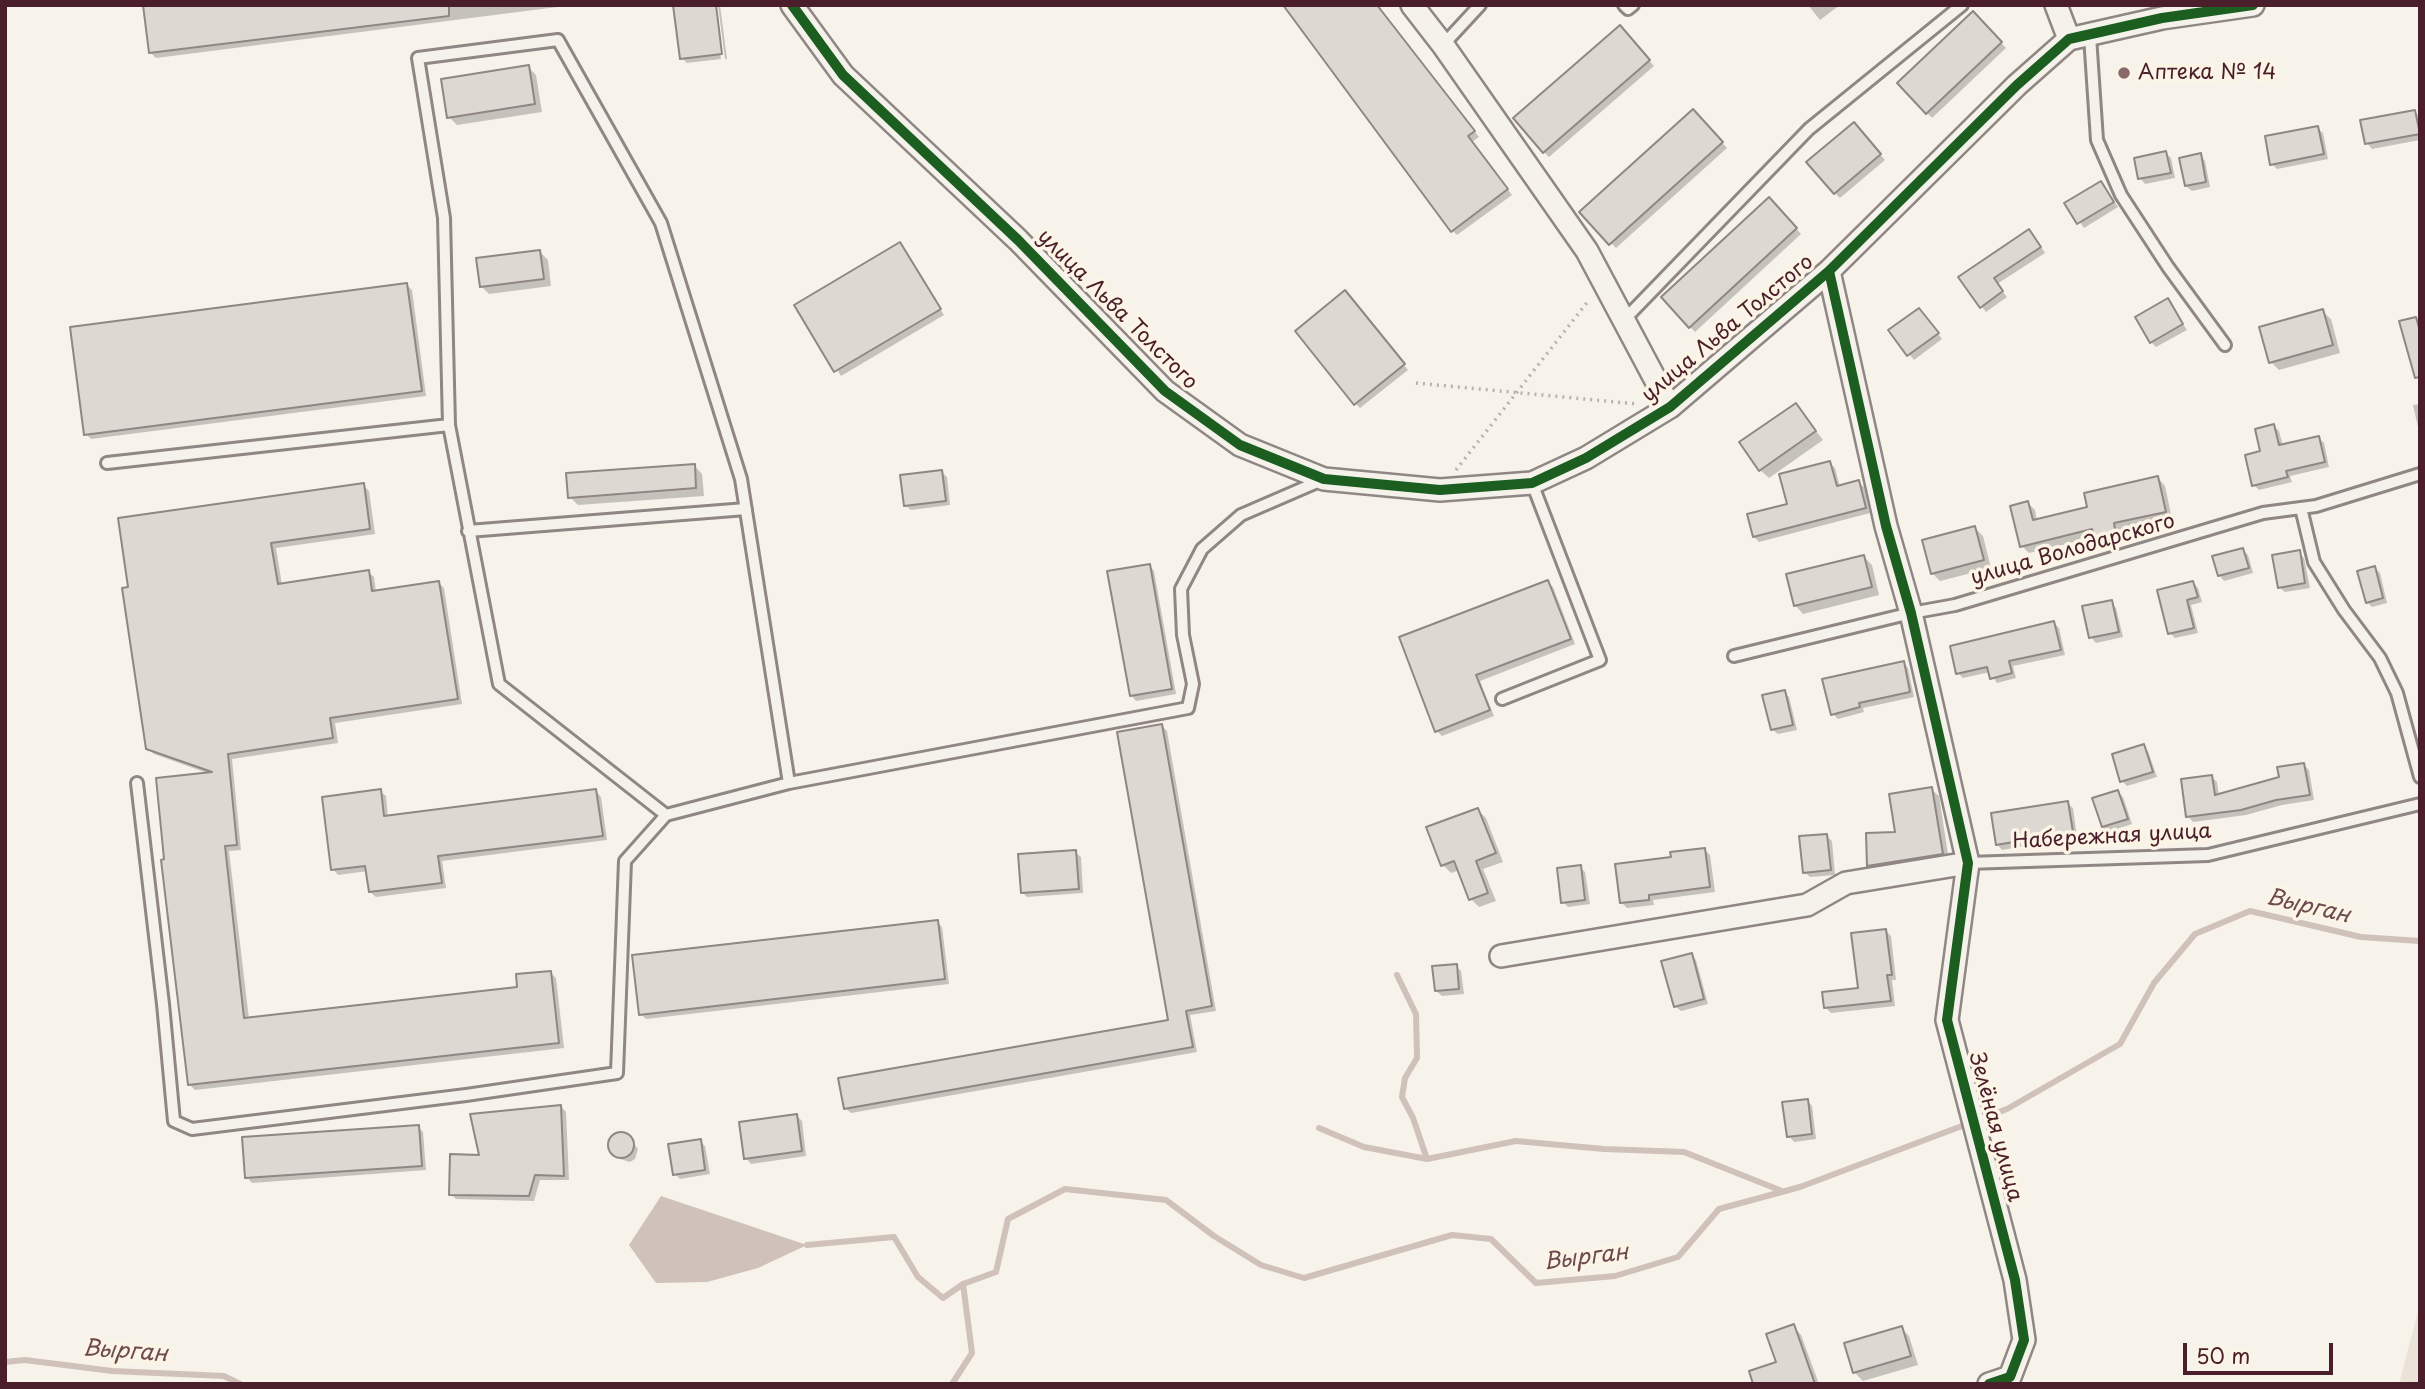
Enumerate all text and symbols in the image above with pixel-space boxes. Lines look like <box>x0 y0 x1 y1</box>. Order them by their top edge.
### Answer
place label: Аптека № 14 <box>2138 60 2276 86</box>
marker: Аптека № 14 <box>2116 65 2132 81</box>
street label: улица Льва Толстого <box>1032 225 1202 395</box>
street label: улица Льва Толстого <box>1637 250 1819 408</box>
street label: улица Володарского <box>1968 509 2178 591</box>
street label: Набережная улица <box>2012 819 2212 855</box>
water label: Вырган <box>2263 884 2353 930</box>
street label: Зелёная улица <box>1963 1049 2027 1205</box>
water label: Вырган <box>1542 1239 1630 1277</box>
scale bar <box>2187 1330 2338 1374</box>
water label: Вырган <box>82 1335 168 1369</box>
text: 50 m <box>2196 1339 2250 1371</box>

